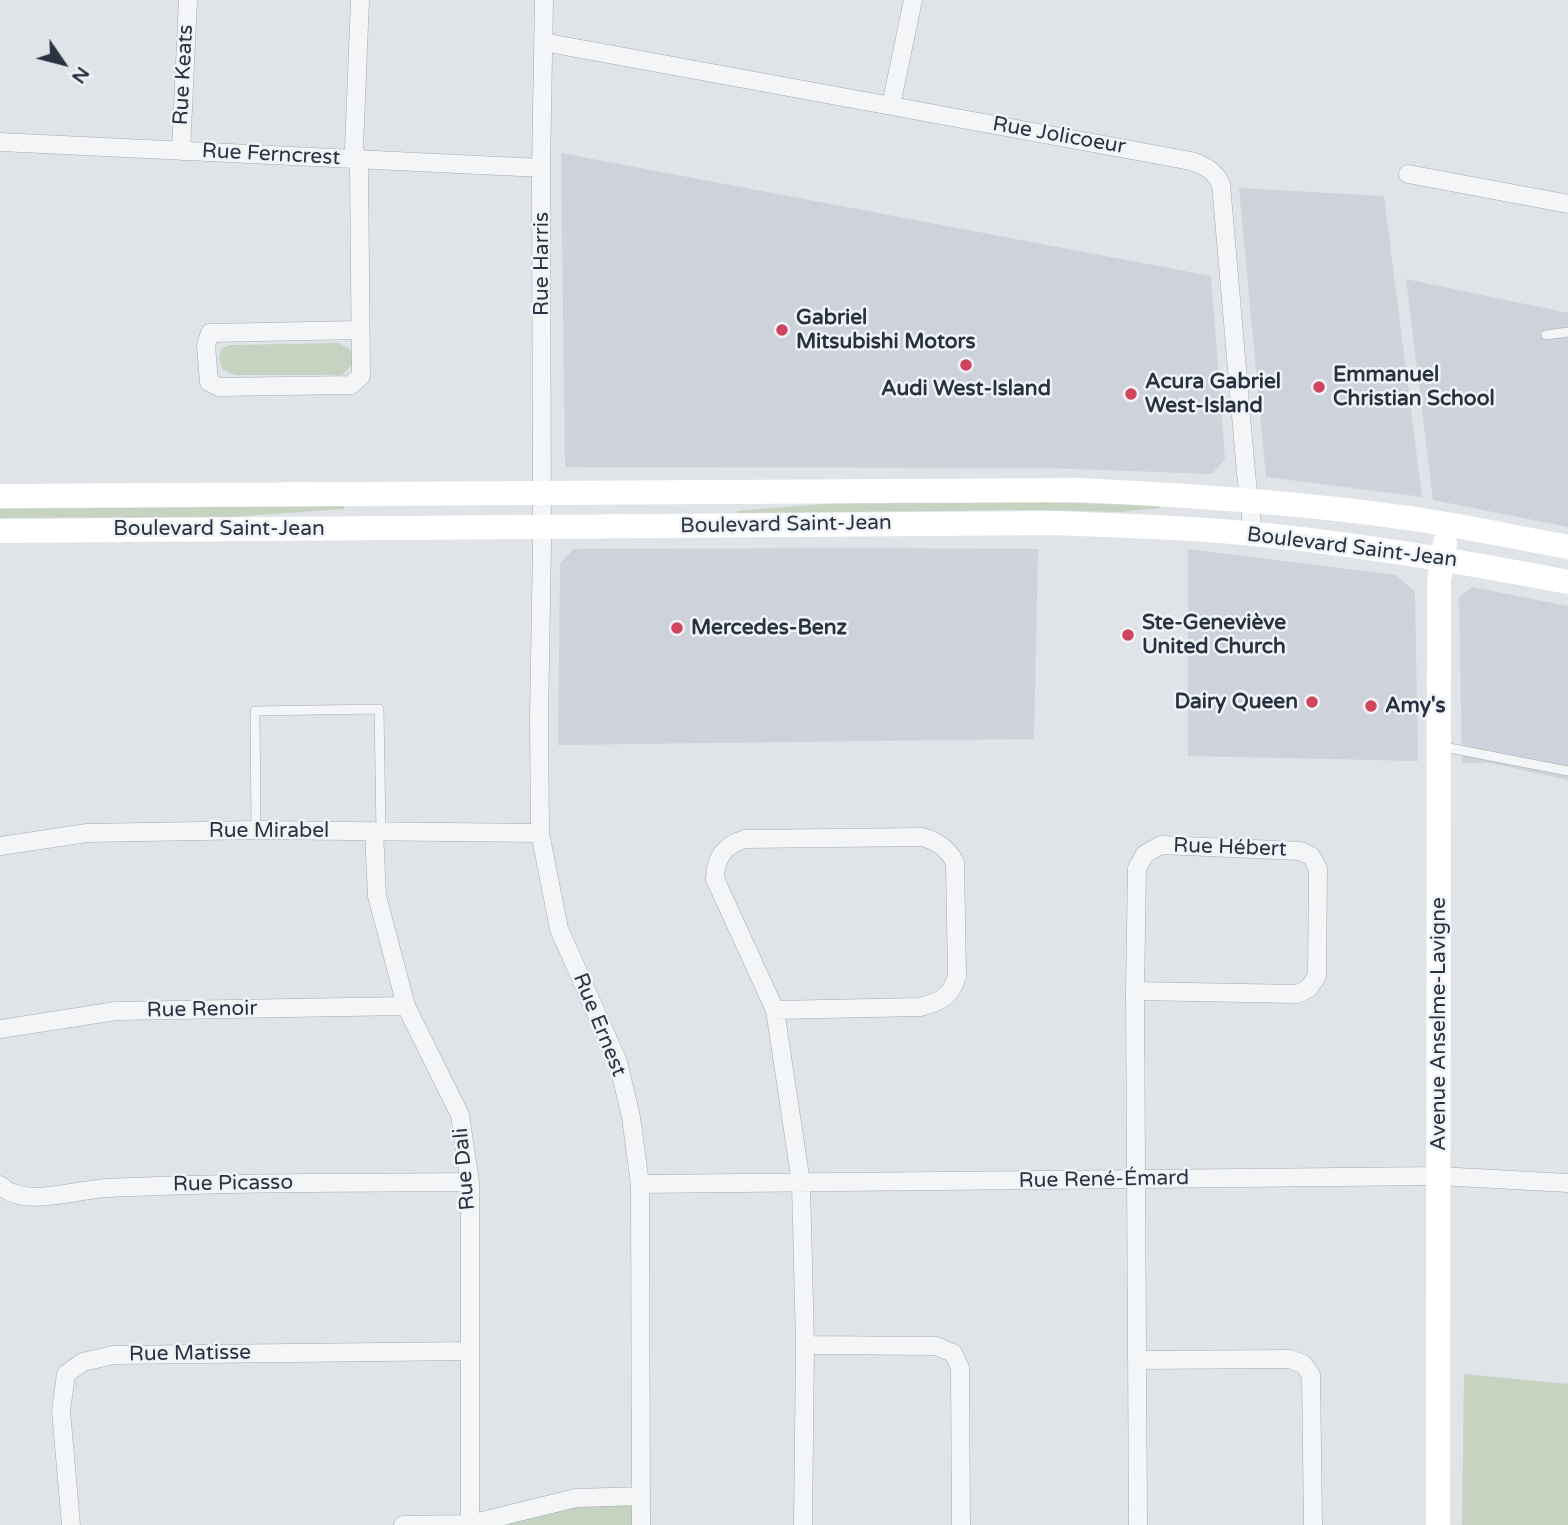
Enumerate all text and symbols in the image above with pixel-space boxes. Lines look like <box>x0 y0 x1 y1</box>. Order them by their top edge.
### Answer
street label: Rue Keats <box>169 24 199 126</box>
north arrow <box>28 28 98 98</box>
text: N <box>67 62 94 88</box>
street label: Rue Jolicoeur <box>990 112 1128 160</box>
street label: Rue Ferncrest <box>201 139 341 171</box>
street label: Rue Harris <box>529 212 555 316</box>
place label: Gabriel Mitsubishi Motors <box>796 305 976 355</box>
marker: Gabriel Mitsubishi Motors <box>774 322 790 338</box>
marker: Audi West-Island <box>958 357 974 373</box>
place label: Emmanuel Christian School <box>1333 362 1495 412</box>
place label: Acura Gabriel West-Island <box>1145 369 1281 419</box>
place label: Audi West-Island <box>881 376 1051 402</box>
marker: Emmanuel Christian School <box>1311 379 1327 395</box>
marker: Acura Gabriel West-Island <box>1123 386 1139 402</box>
street label: Boulevard Saint-Jean <box>680 511 892 539</box>
street label: Boulevard Saint-Jean <box>113 516 325 542</box>
street label: Boulevard Saint-Jean <box>1245 523 1459 573</box>
place label: Ste-Geneviève United Church <box>1142 610 1286 660</box>
place label: Mercedes-Benz <box>691 615 847 641</box>
marker: Mercedes-Benz <box>669 620 685 636</box>
marker: Ste-Geneviève United Church <box>1120 627 1136 643</box>
place label: Dairy Queen <box>1174 689 1298 715</box>
place label: Amy's <box>1385 693 1446 719</box>
marker: Dairy Queen <box>1304 694 1320 710</box>
marker: Amy's <box>1363 698 1379 714</box>
street label: Rue Mirabel <box>209 818 329 844</box>
street label: Rue Hébert <box>1173 833 1287 863</box>
street label: Avenue Anselme-Lavigne <box>1426 897 1452 1151</box>
street label: Rue Ernest <box>567 970 631 1080</box>
street label: Rue Renoir <box>146 996 258 1024</box>
street label: Rue Dali <box>449 1127 481 1211</box>
street label: Rue René-Émard <box>1019 1166 1189 1194</box>
street label: Rue Picasso <box>173 1170 293 1198</box>
street label: Rue Matisse <box>129 1340 251 1368</box>

